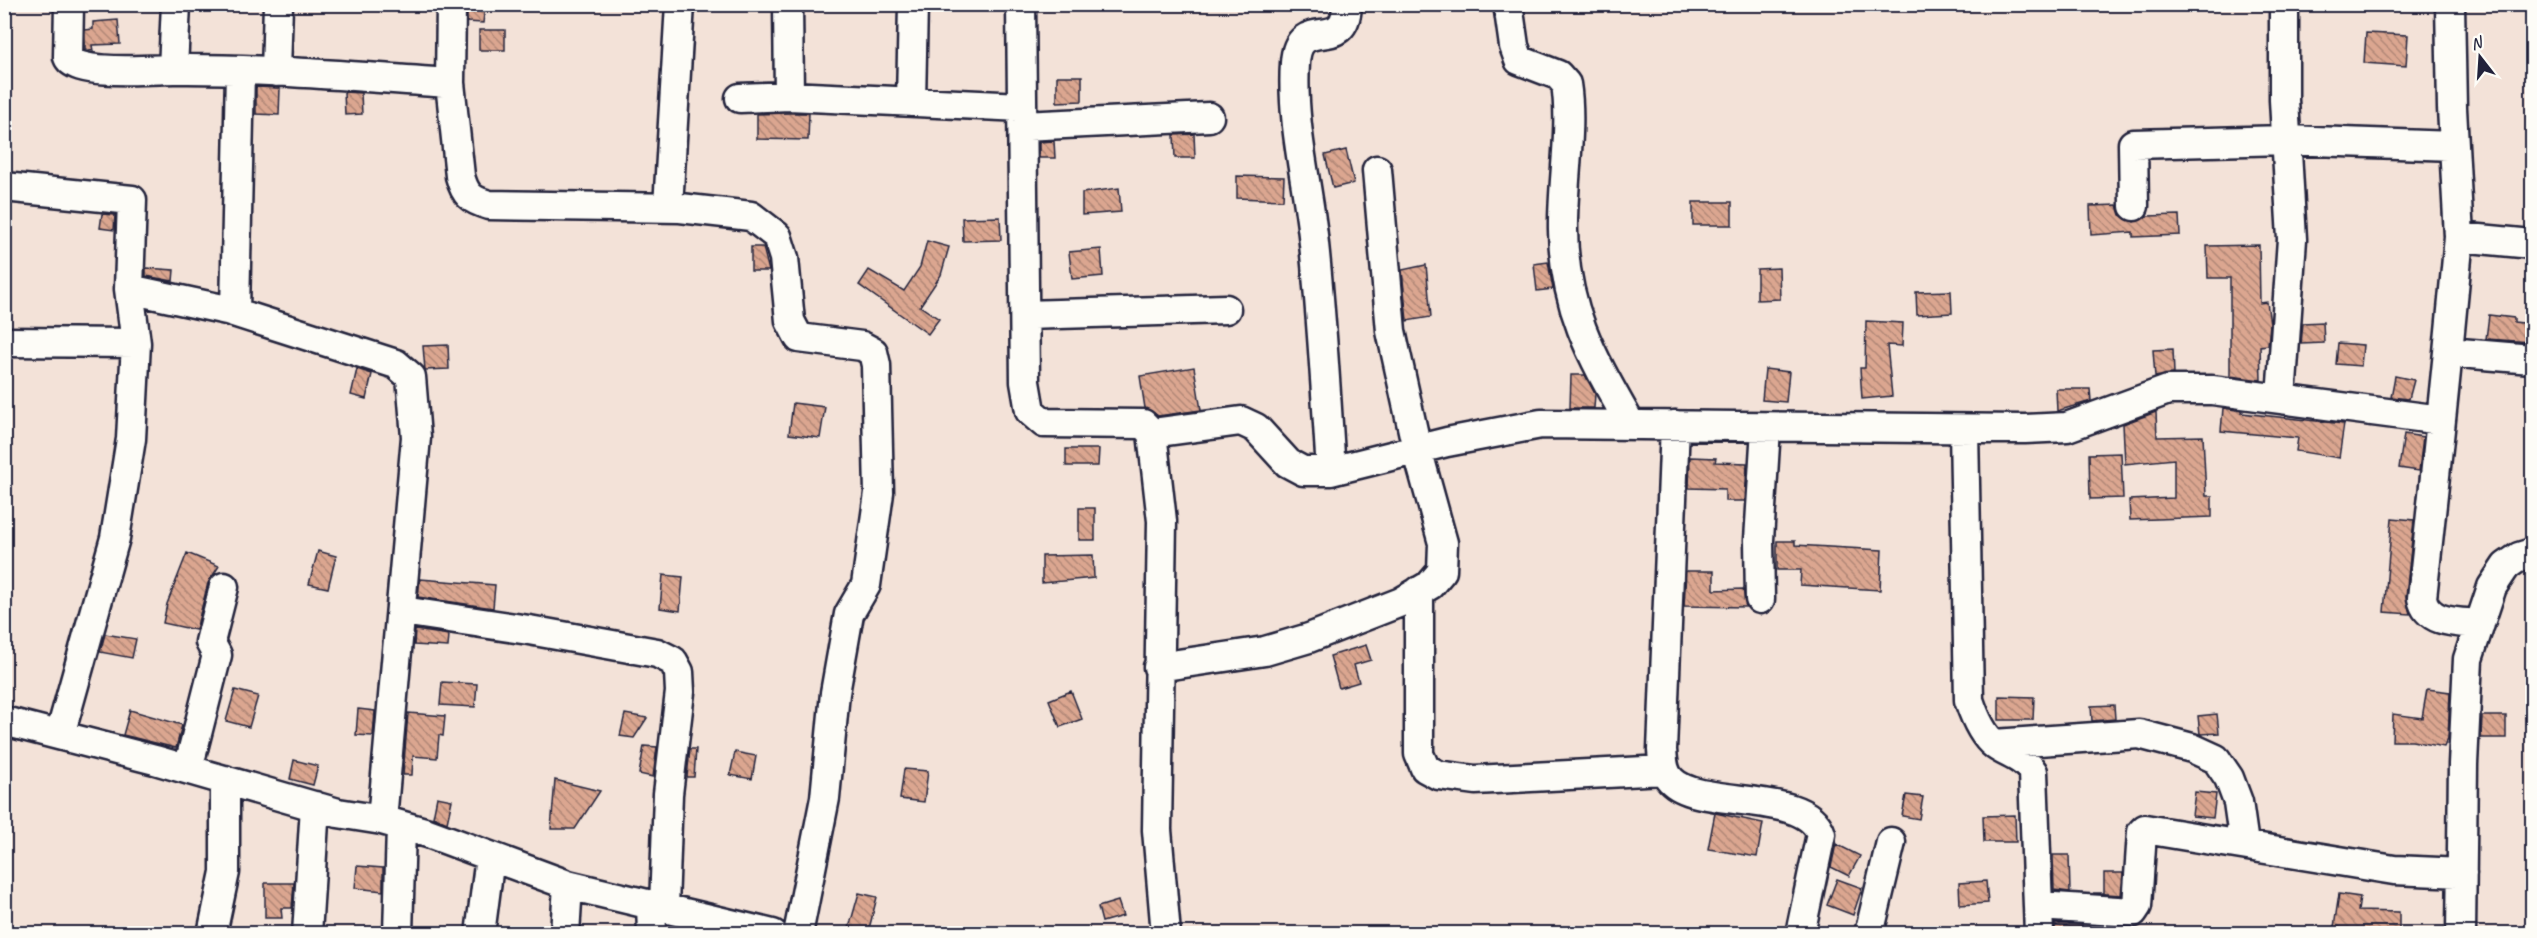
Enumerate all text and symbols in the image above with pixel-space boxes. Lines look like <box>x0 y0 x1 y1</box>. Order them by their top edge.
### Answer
north arrow <box>2450 27 2510 87</box>
text: N <box>2468 32 2487 55</box>

